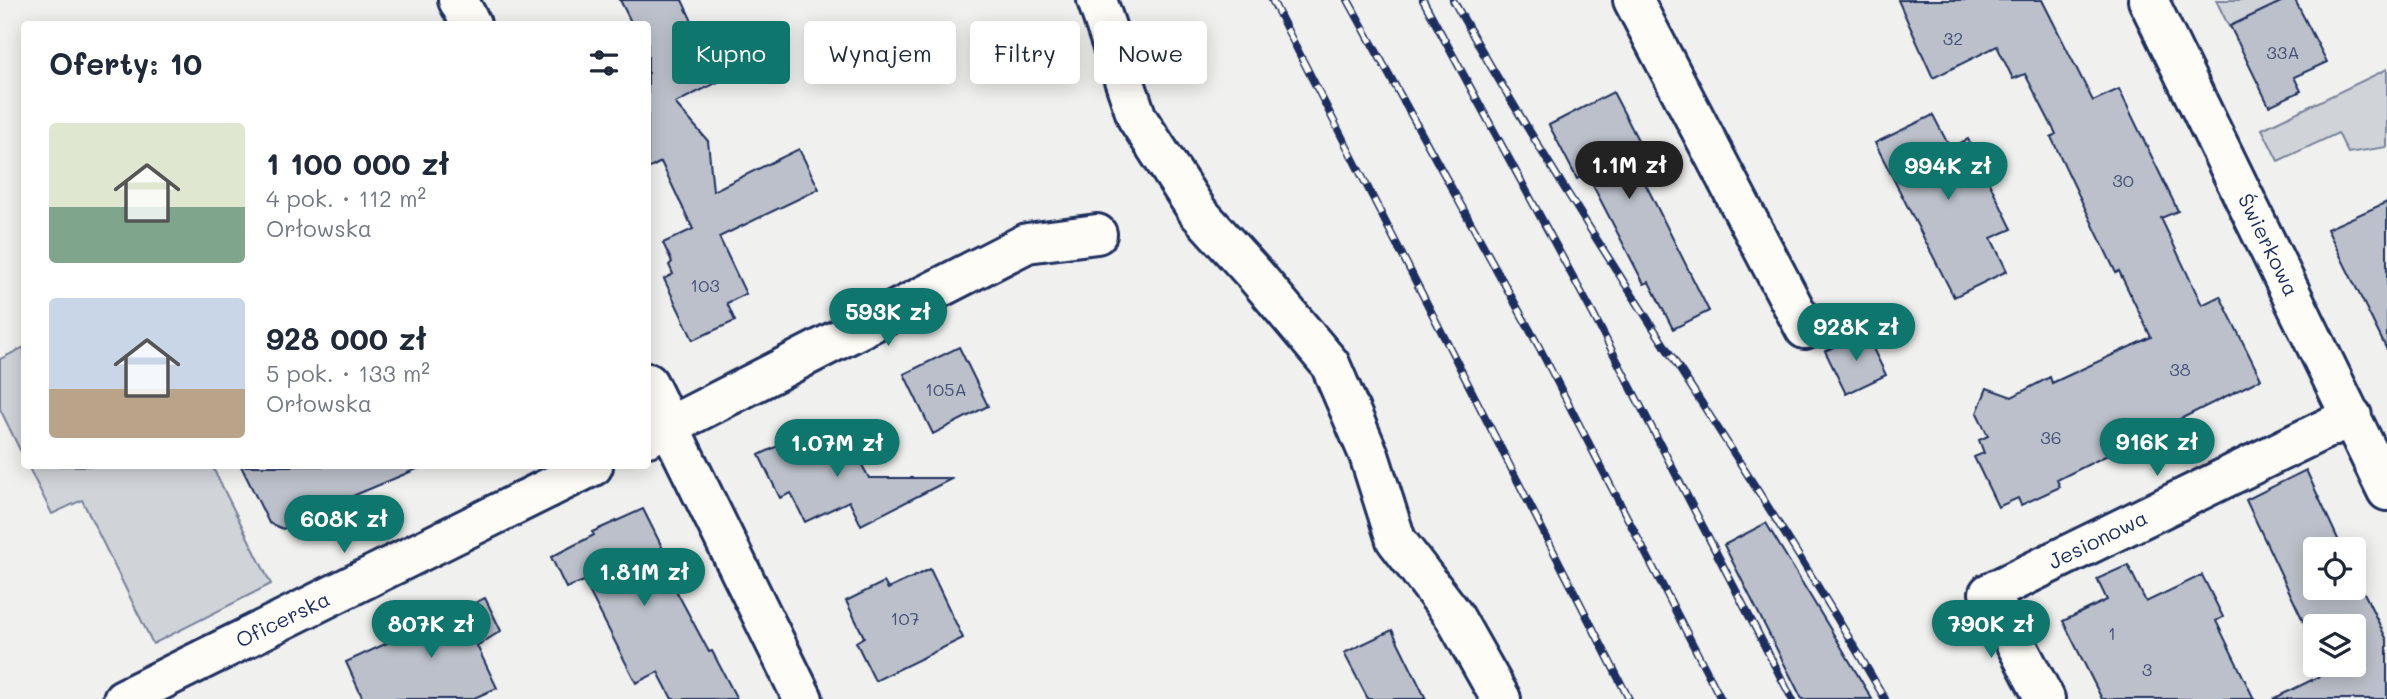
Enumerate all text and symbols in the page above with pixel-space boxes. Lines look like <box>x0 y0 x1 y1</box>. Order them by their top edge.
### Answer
chip: Kupno <box>672 21 790 84</box>
chip: Wynajem <box>804 21 956 84</box>
chip: Filtry <box>970 21 1080 84</box>
chip: Nowe <box>1094 21 1207 84</box>
house number: 32 <box>1943 26 1963 50</box>
house number: 33A <box>2266 40 2300 64</box>
text: Oferty: 10 <box>49 43 202 83</box>
icon: filters <box>585 44 623 82</box>
pin: 1.1M zł <box>1564 142 1694 201</box>
pin: 994K zł <box>1883 142 2013 202</box>
text: 1 100 000 zł <box>266 143 449 183</box>
text: 1.1M zł <box>1591 149 1667 179</box>
text: 994K zł <box>1905 150 1991 180</box>
icon: home <box>105 151 189 235</box>
house number: 30 <box>2112 168 2134 192</box>
text: 4 pok. · 112 m² <box>266 183 426 213</box>
street label: Świerkowa <box>2233 189 2306 300</box>
text: Orłowska <box>266 213 372 243</box>
house number: 103 <box>690 273 720 297</box>
pin: 593K zł <box>823 288 953 348</box>
text: 593K zł <box>845 296 931 326</box>
pin: 928K zł <box>1791 304 1921 363</box>
text: 928K zł <box>1813 311 1899 341</box>
text: 928 000 zł <box>266 318 427 358</box>
icon: home <box>105 326 189 410</box>
house number: 38 <box>2169 357 2191 381</box>
text: 5 pok. · 133 m² <box>266 358 430 388</box>
house number: 105A <box>925 377 967 401</box>
text: Orłowska <box>266 388 372 418</box>
pin: 916K zł <box>2092 419 2222 478</box>
pin: 1.07M zł <box>765 420 909 479</box>
house number: 36 <box>2040 425 2062 449</box>
text: 916K zł <box>2116 426 2198 456</box>
text: 1.07M zł <box>790 427 884 457</box>
pin: 608K zł <box>279 496 409 555</box>
text: 608K zł <box>300 503 388 533</box>
street label: Jesionowa <box>2043 503 2151 574</box>
map controls <box>2303 537 2366 677</box>
button: locate <box>2303 537 2366 600</box>
pin: 1.81M zł <box>572 548 716 608</box>
text: 1.81M zł <box>599 556 689 586</box>
street label: Oficerska <box>231 584 334 653</box>
pin: 807K zł <box>366 600 496 660</box>
pin: 790K zł <box>1926 600 2056 660</box>
house number: 107 <box>890 606 920 630</box>
text: 807K zł <box>388 608 474 638</box>
text: 790K zł <box>1948 608 2034 638</box>
button: layers <box>2303 614 2366 677</box>
house number: 1 <box>2108 621 2116 645</box>
house number: 3 <box>2142 657 2152 681</box>

